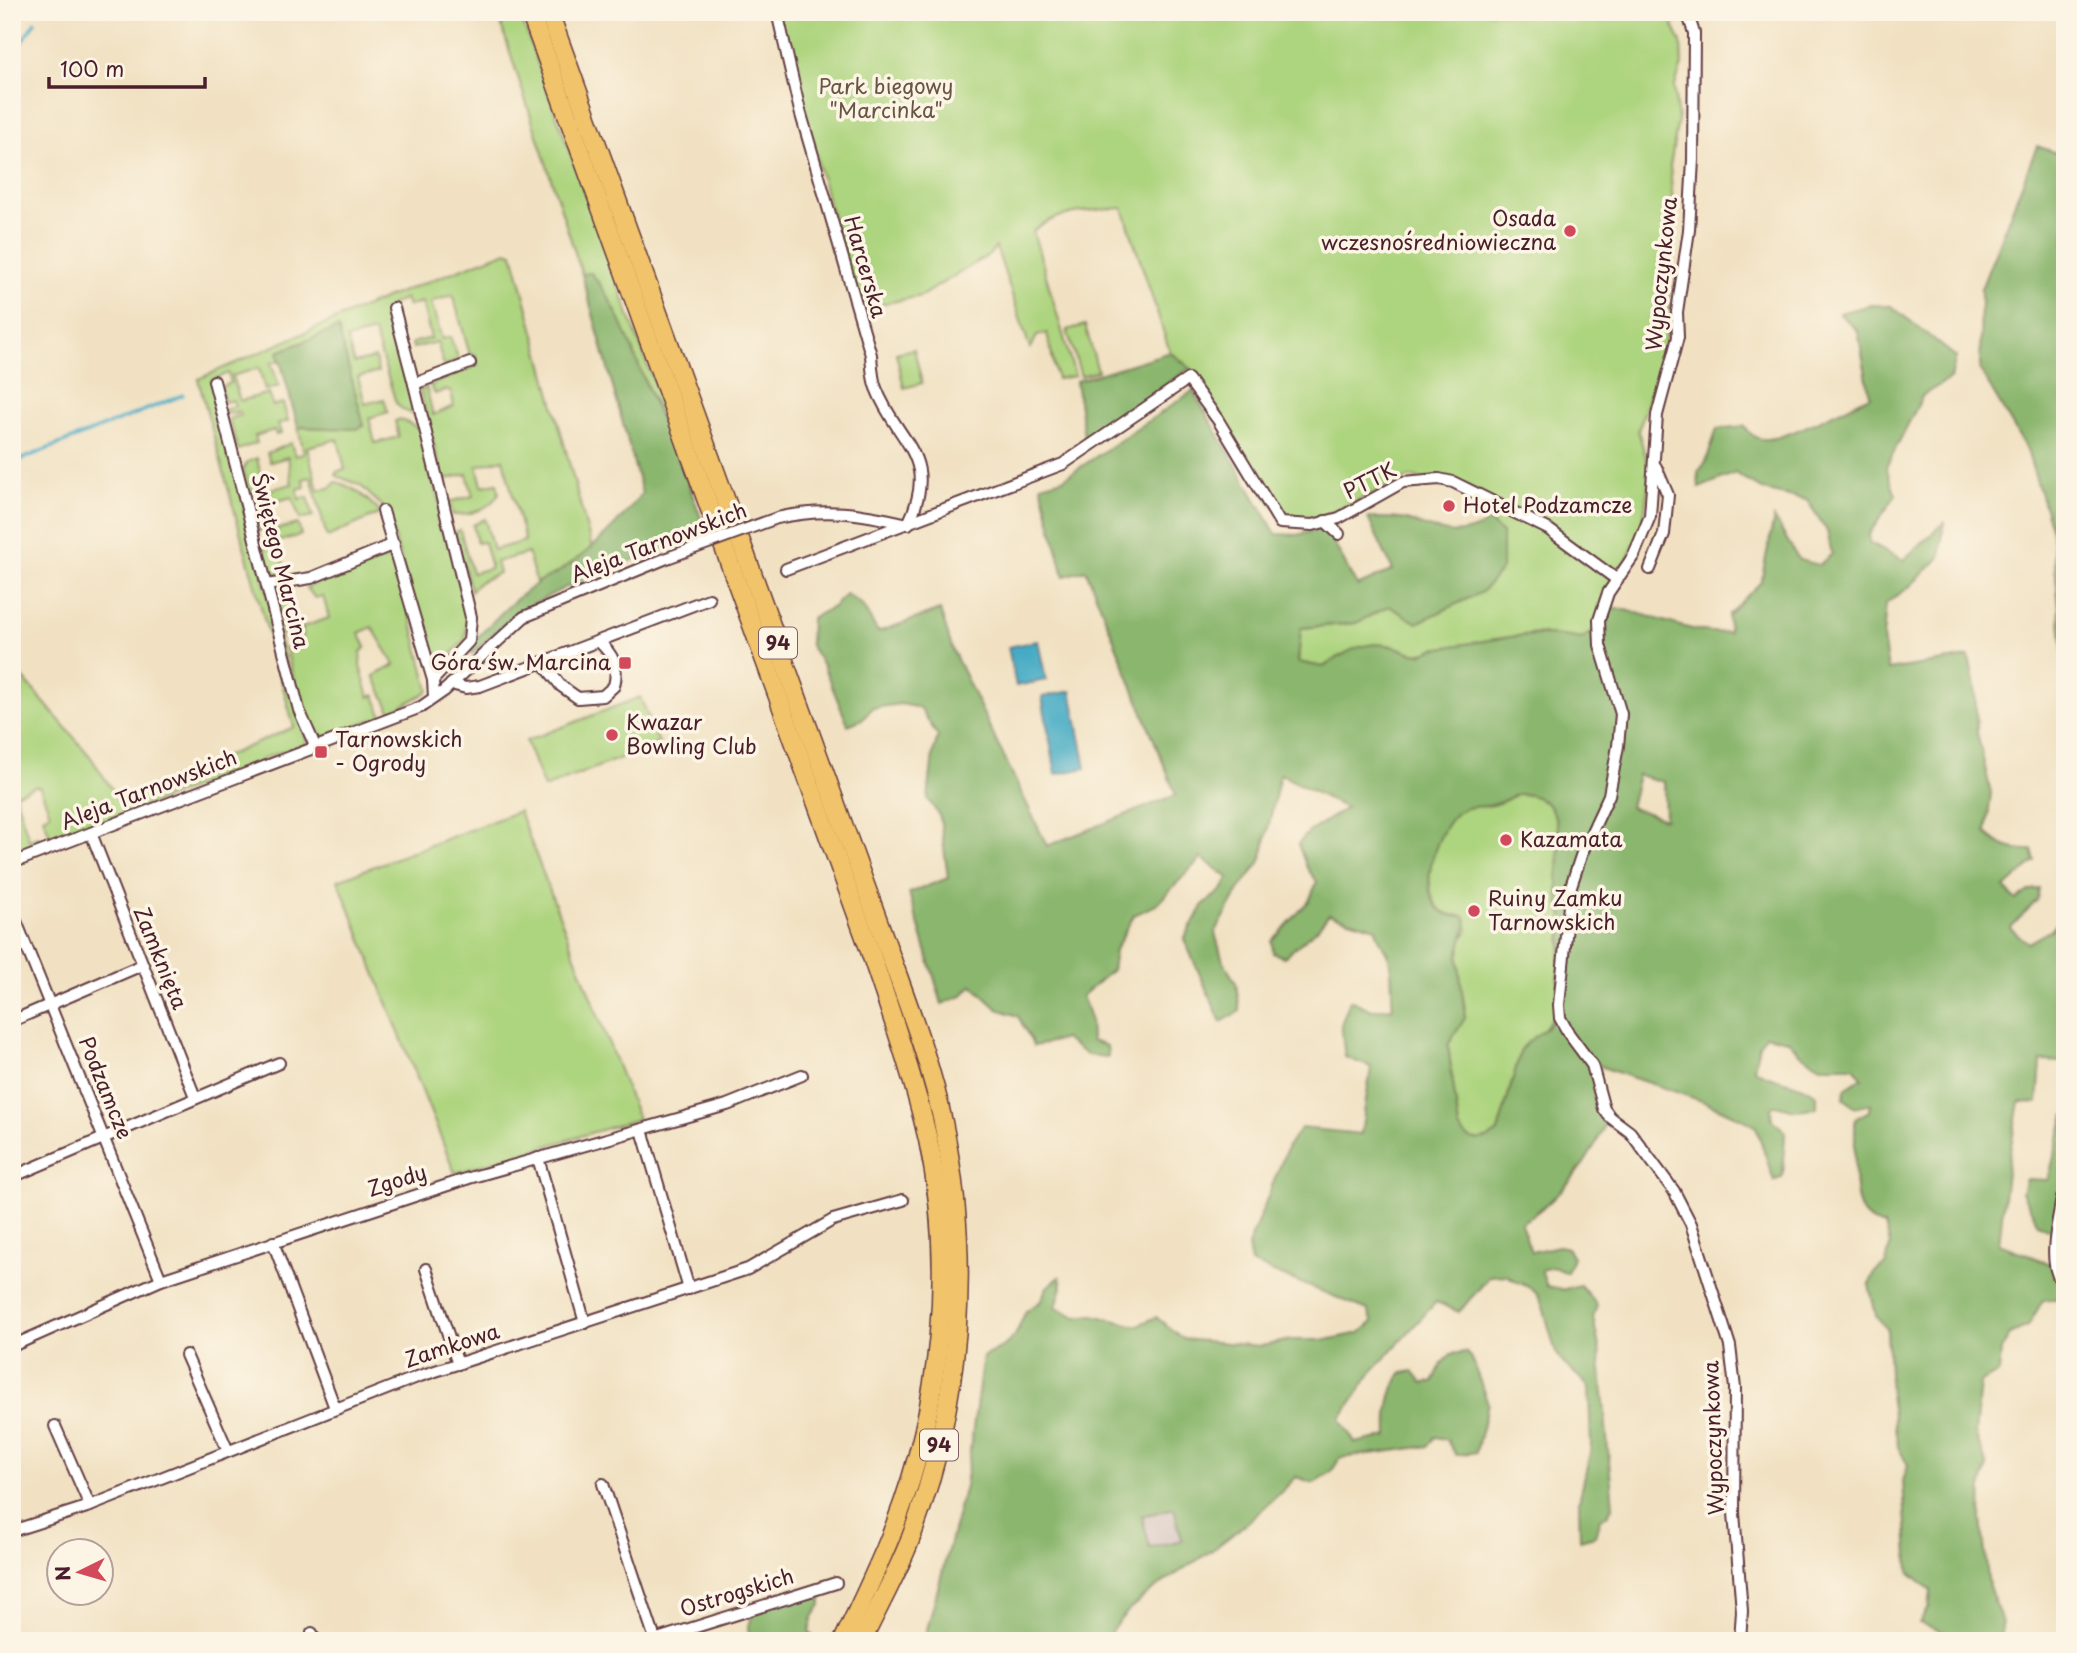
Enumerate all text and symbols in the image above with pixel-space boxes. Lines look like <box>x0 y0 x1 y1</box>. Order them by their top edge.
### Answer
scale bar <box>49 46 205 90</box>
text: 100 m <box>60 52 124 84</box>
park label: Park biegowy "Marcinka" <box>819 69 953 125</box>
street label: Wypoczynkowa <box>1636 195 1684 352</box>
place label: Osada wczesnośredniowieczna <box>1321 201 1557 257</box>
street label: Harcerska <box>837 212 897 321</box>
marker: Osada wczesnośredniowieczna <box>1562 223 1578 239</box>
street label: PTTK <box>1337 452 1401 506</box>
street label: Świętego Marcina <box>245 469 319 652</box>
place label: Hotel Podzamcze <box>1463 488 1632 520</box>
street label: Aleja Tarnowskich <box>566 493 751 589</box>
marker: Hotel Podzamcze <box>1441 498 1457 514</box>
road number: 94 <box>759 628 797 658</box>
place label: Góra św. Marcina <box>430 645 612 677</box>
marker: Góra św. Marcina <box>617 655 633 671</box>
place label: Kwazar Bowling Club <box>626 705 757 761</box>
place label: Tarnowskich - Ogrody <box>335 722 462 778</box>
marker: Kwazar Bowling Club <box>604 727 620 743</box>
street label: Aleja Tarnowskich <box>56 740 241 836</box>
marker: Tarnowskich - Ogrody <box>313 744 329 760</box>
place label: Kazamata <box>1520 822 1623 854</box>
marker: Kazamata <box>1498 832 1514 848</box>
place label: Ruiny Zamku Tarnowskich <box>1488 881 1622 937</box>
street label: Zamknięta <box>127 901 197 1014</box>
marker: Ruiny Zamku Tarnowskich <box>1466 903 1482 919</box>
street label: Podzamcze <box>72 1031 142 1144</box>
street label: Zgody <box>363 1155 430 1204</box>
street label: Zamkowa <box>400 1314 503 1375</box>
street label: Wypoczynkowa <box>1693 1360 1731 1516</box>
road number: 94 <box>920 1429 958 1460</box>
north arrow <box>46 1538 116 1608</box>
street label: Ostrogskich <box>675 1559 797 1624</box>
text: N <box>47 1565 77 1582</box>

